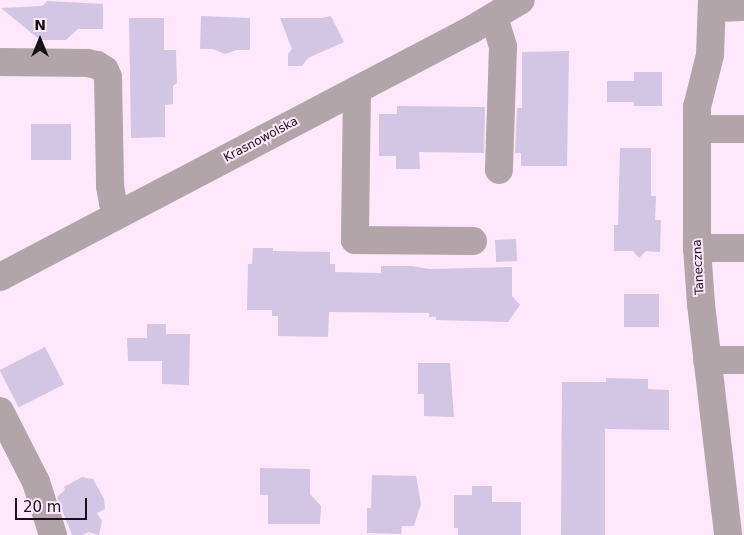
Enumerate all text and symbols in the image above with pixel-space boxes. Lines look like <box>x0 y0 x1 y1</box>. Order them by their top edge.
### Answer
north arrow <box>15 15 65 65</box>
text: N <box>34 17 46 33</box>
street label: Krasnowolska <box>221 114 301 166</box>
street label: Taneczna <box>690 239 708 295</box>
scale bar <box>18 488 90 520</box>
text: 20 m <box>23 498 61 516</box>

